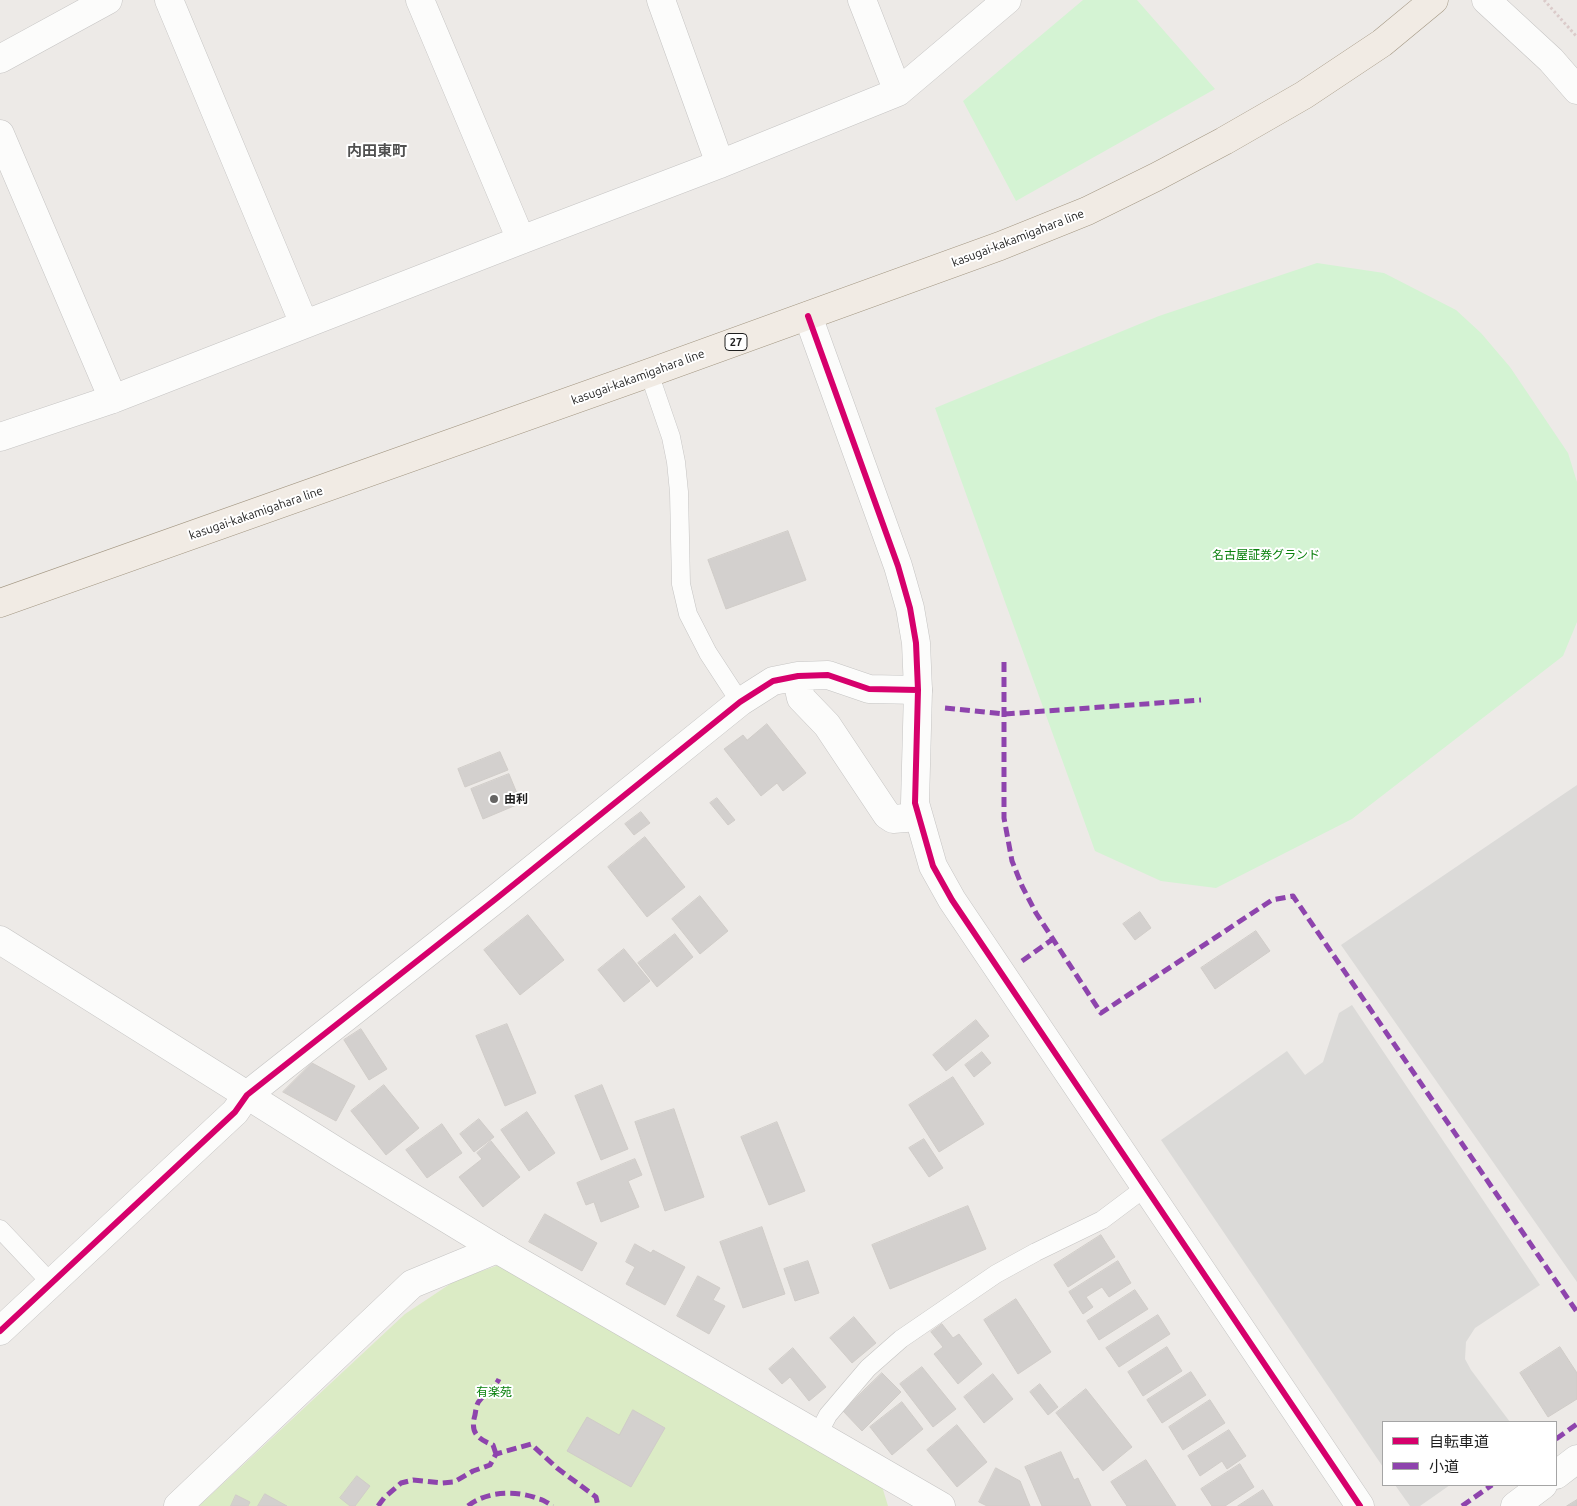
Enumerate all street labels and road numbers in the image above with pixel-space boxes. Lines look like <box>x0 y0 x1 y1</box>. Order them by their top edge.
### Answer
street label: kasugai-kakamigahara line <box>950 206 1086 270</box>
road number: 27 <box>725 334 747 351</box>
street label: kasugai-kakamigahara line <box>570 346 706 408</box>
street label: kasugai-kakamigahara line <box>187 483 325 543</box>

